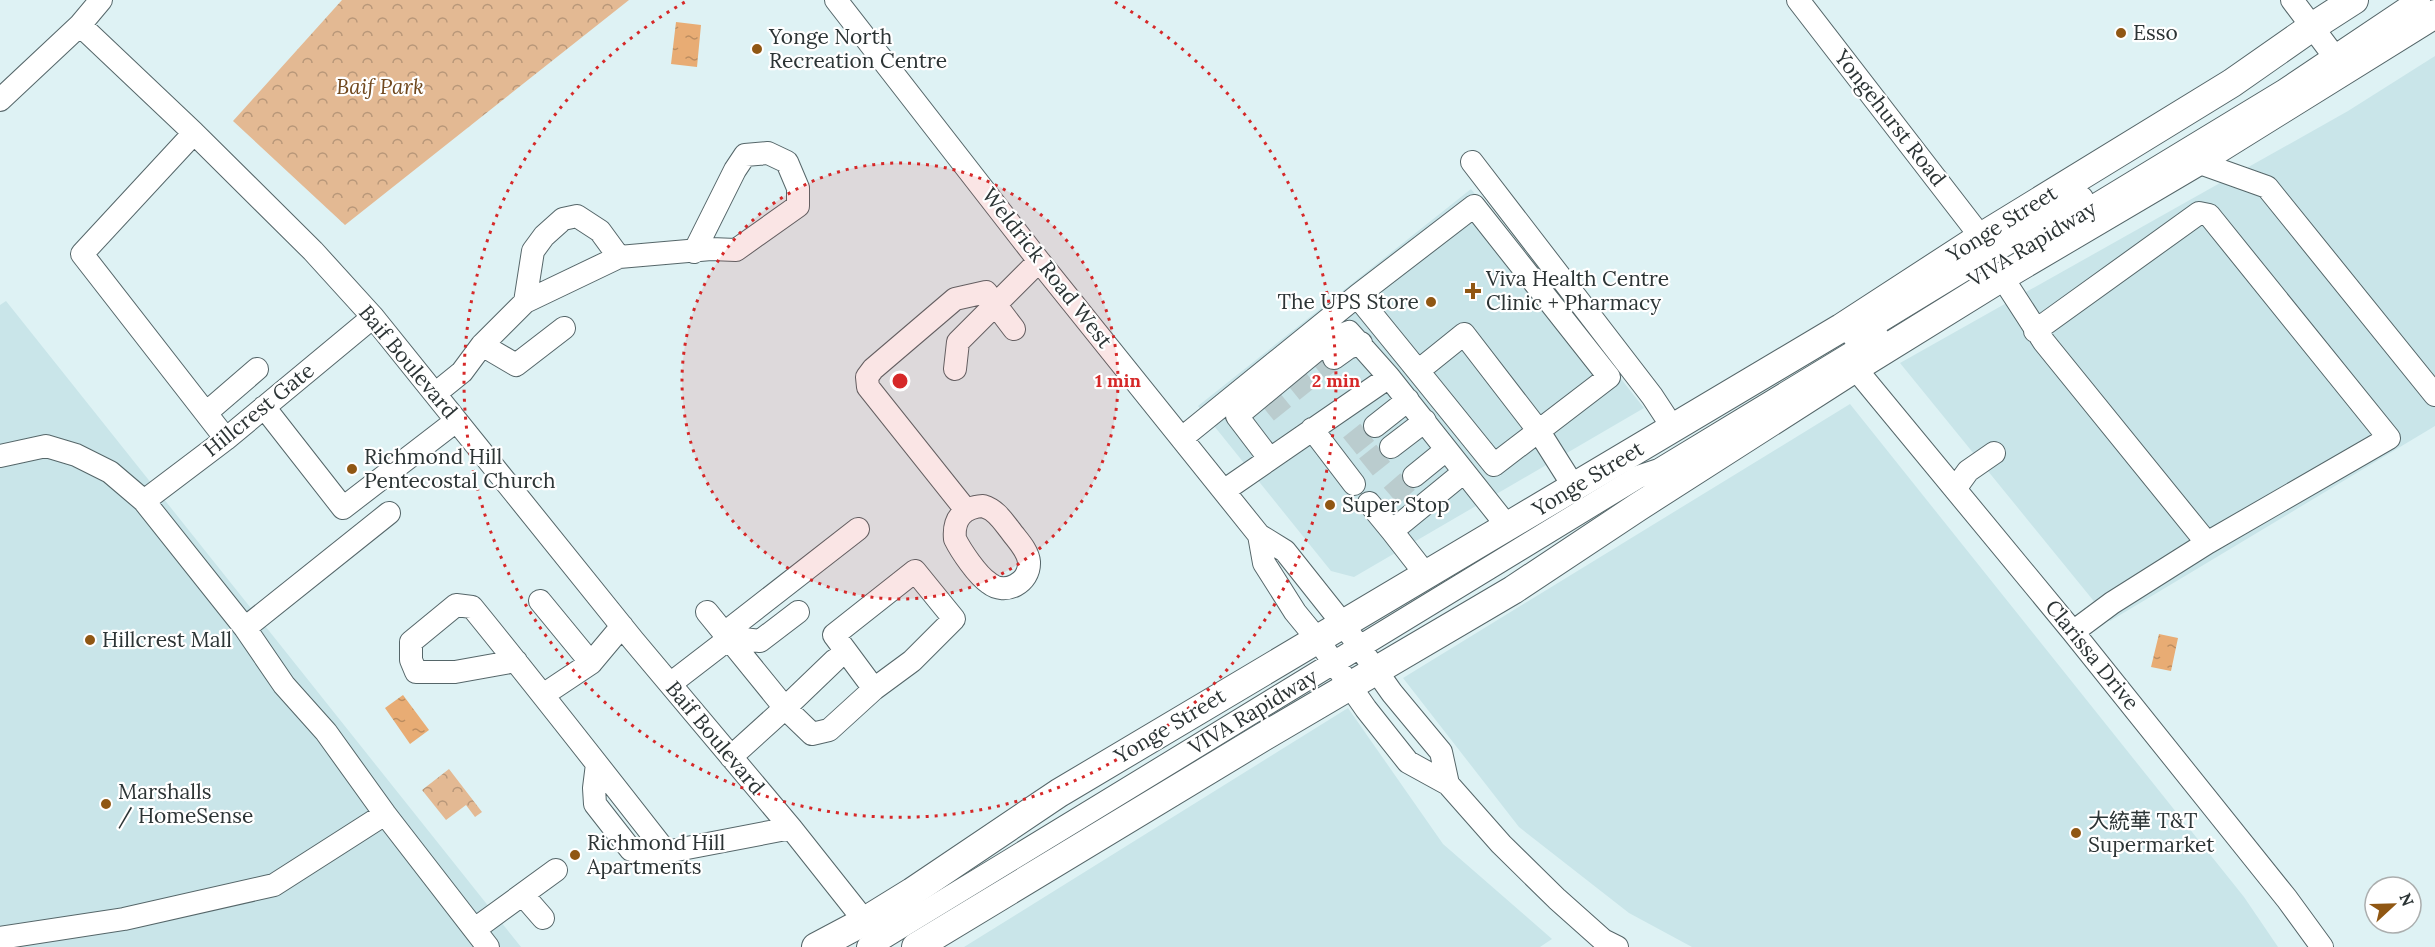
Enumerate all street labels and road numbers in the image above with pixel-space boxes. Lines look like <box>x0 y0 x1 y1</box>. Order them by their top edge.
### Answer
street label: Yongehurst Road <box>1828 43 1952 191</box>
street label: Yonge Street <box>1941 179 2063 269</box>
street label: Weldrick Road West <box>976 182 1119 354</box>
street label: VIVA Rapidway <box>1962 195 2101 293</box>
street label: Baif Boulevard <box>353 299 464 424</box>
street label: Hillcrest Gate <box>198 357 319 462</box>
street label: Yonge Street <box>1526 434 1649 523</box>
street label: Clarissa Drive <box>2040 594 2145 715</box>
street label: VIVA Rapidway <box>1183 663 1322 761</box>
street label: Baif Boulevard <box>660 675 771 800</box>
street label: Yonge Street <box>1108 681 1231 770</box>

